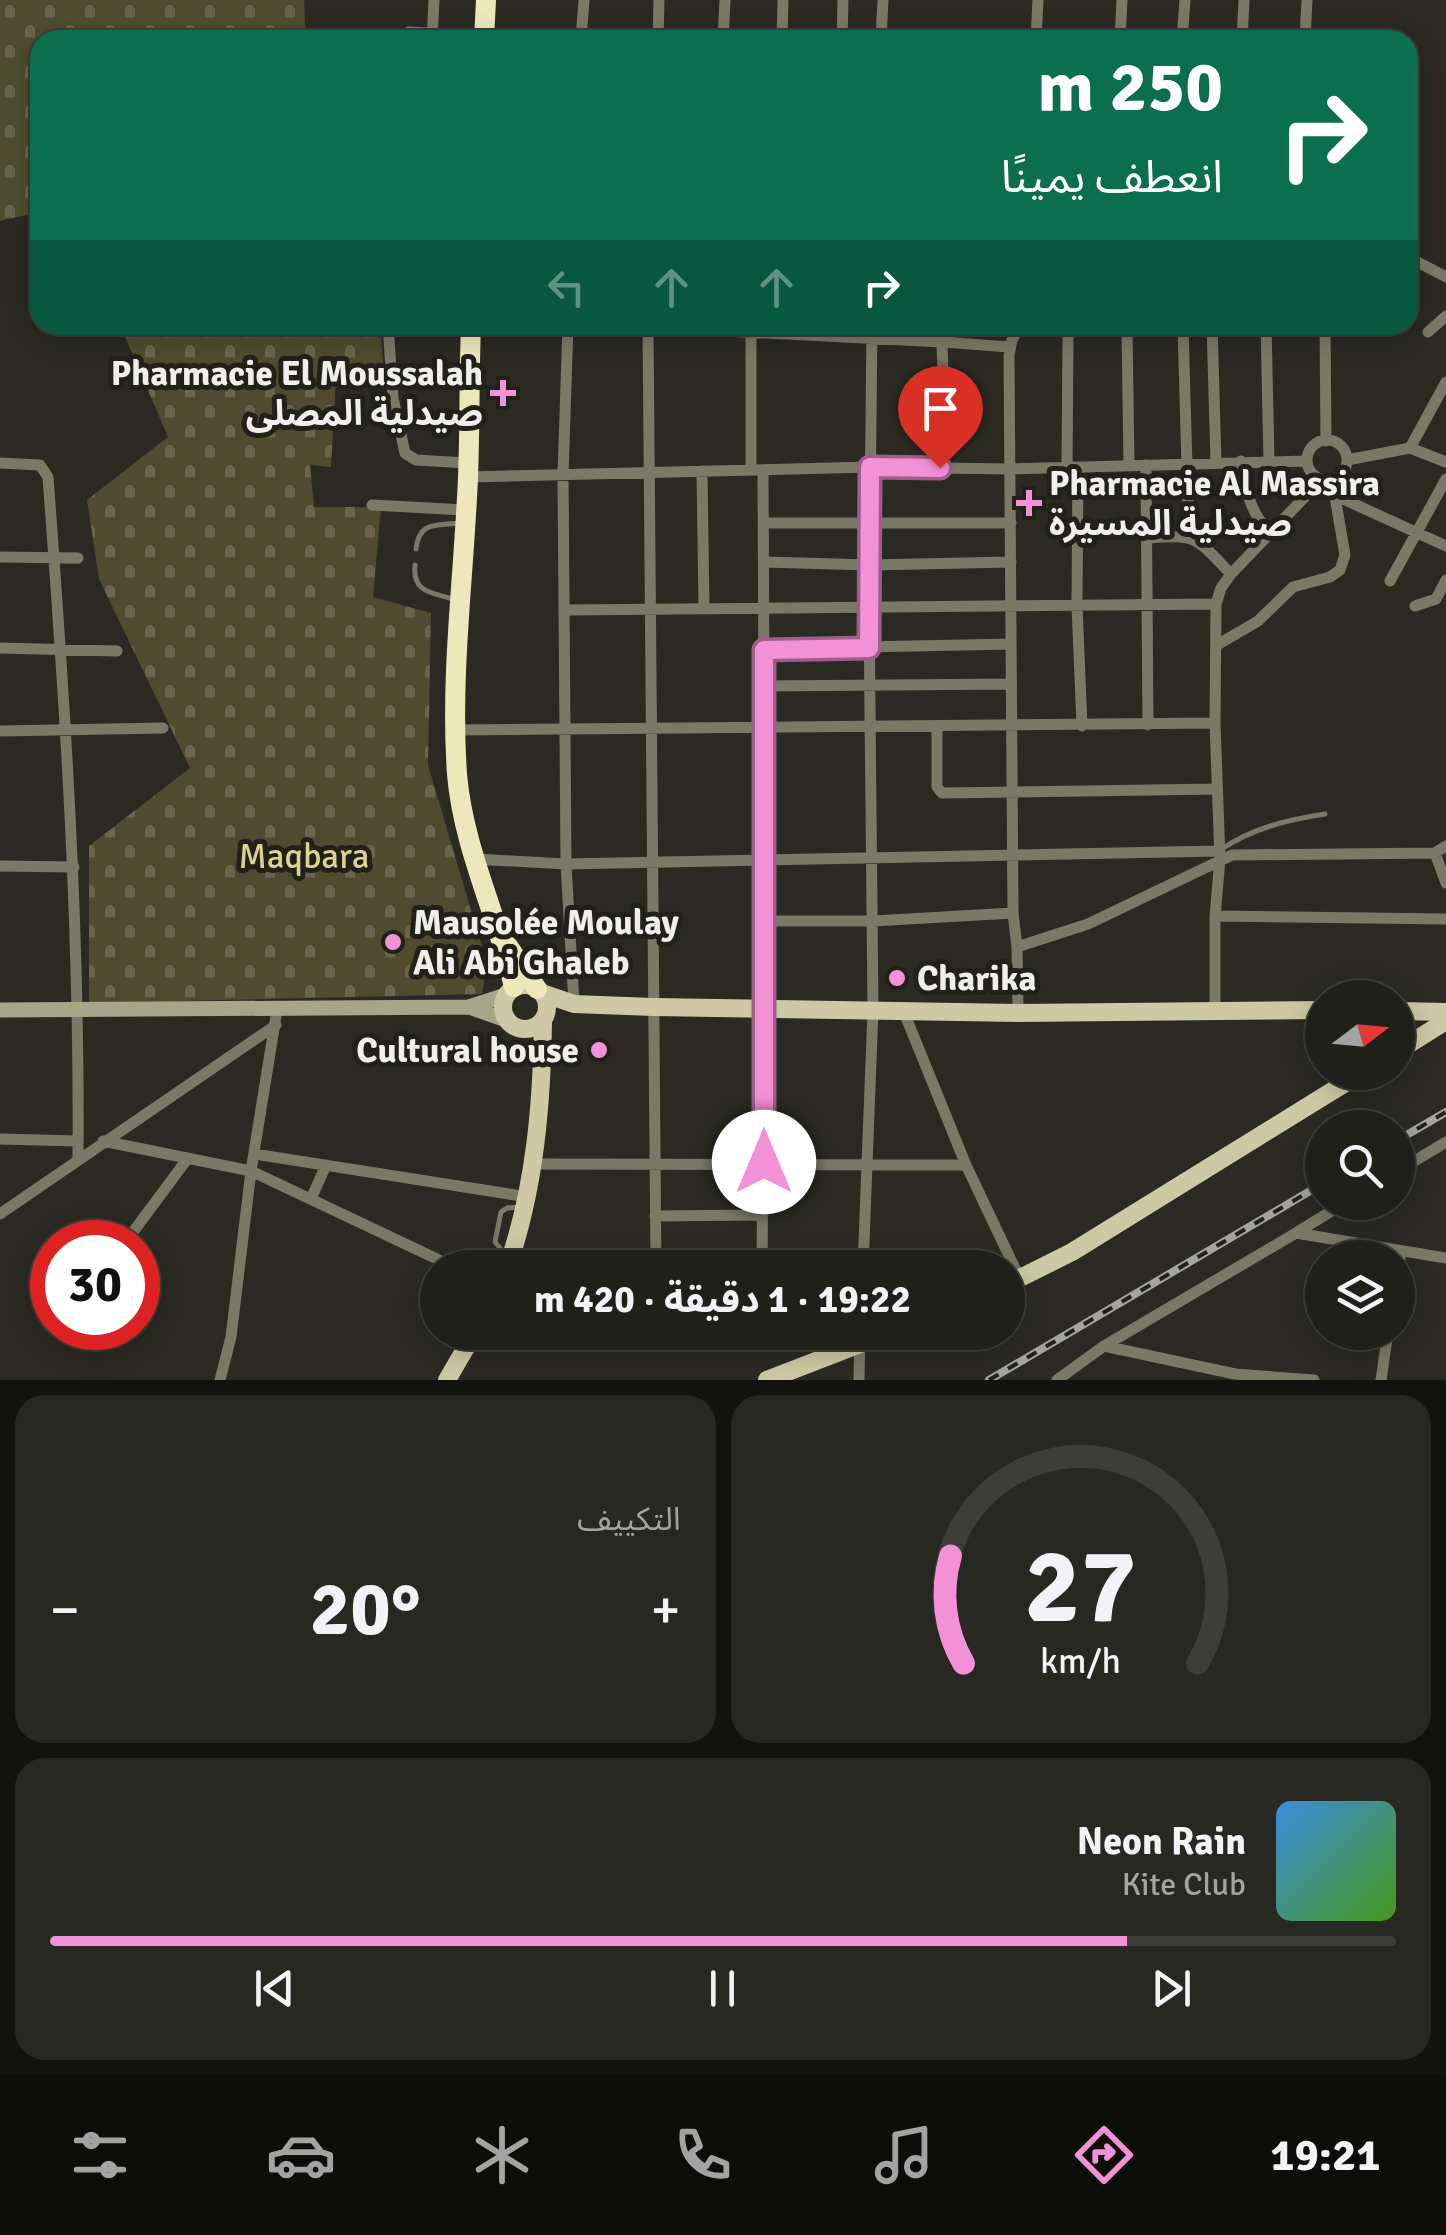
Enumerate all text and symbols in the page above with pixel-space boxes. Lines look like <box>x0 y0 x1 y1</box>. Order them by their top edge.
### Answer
text: 250 m <box>1038 44 1223 130</box>
icon: right <box>1258 70 1388 200</box>
text: انعطف يمينًا <box>1001 150 1223 205</box>
icon: left <box>539 260 594 315</box>
icon: ahead <box>644 260 699 315</box>
icon: ahead <box>749 260 804 315</box>
icon: right <box>854 260 909 315</box>
place label: Pharmacie El Moussalah صيدلية المصلى <box>111 352 483 435</box>
pin <box>898 366 983 469</box>
icon: arrive <box>913 381 968 436</box>
marker: Pharmacie El Moussalah صيدلية المصلى <box>492 382 514 404</box>
place label: Pharmacie Al Massira صيدلية المسيرة <box>1049 462 1380 545</box>
marker: Pharmacie Al Massira صيدلية المسيرة <box>1018 492 1040 514</box>
park label: Maqbara <box>239 835 369 878</box>
place label: Mausolée Moulay Ali Abi Ghaleb <box>413 901 679 984</box>
marker: Mausolée Moulay Ali Abi Ghaleb <box>382 931 404 953</box>
place label: Charika <box>917 957 1037 1000</box>
marker: Charika <box>886 967 908 989</box>
north arrow <box>1305 980 1415 1090</box>
map controls <box>1305 980 1415 1350</box>
place label: Cultural house <box>356 1029 579 1072</box>
marker: Cultural house <box>588 1039 610 1061</box>
position arrow <box>712 1110 816 1214</box>
button: search <box>1305 1110 1415 1220</box>
speed limit sign: 30 <box>30 1220 160 1350</box>
button: layers <box>1305 1240 1415 1350</box>
text: 19:22 · 1 دقيقة · 420 m <box>534 1276 911 1323</box>
text: التكييف <box>577 1500 681 1539</box>
text: 27 <box>1025 1523 1137 1651</box>
text: 20° <box>310 1563 421 1656</box>
text: − <box>50 1576 80 1644</box>
text: + <box>651 1576 681 1644</box>
text: km/h <box>1040 1639 1121 1683</box>
text: Neon Rain <box>1077 1818 1246 1865</box>
text: Kite Club <box>1122 1865 1246 1904</box>
icon: previous <box>247 1961 302 2016</box>
icon: pause <box>695 1961 750 2016</box>
icon: next <box>1144 1961 1199 2016</box>
icon: filters <box>65 2120 135 2190</box>
icon: car <box>266 2120 336 2190</box>
icon: climate <box>467 2120 537 2190</box>
icon: phone <box>668 2120 738 2190</box>
icon: music <box>869 2120 939 2190</box>
icon: directions <box>1069 2120 1139 2190</box>
text: 19:21 <box>1270 2128 1381 2183</box>

